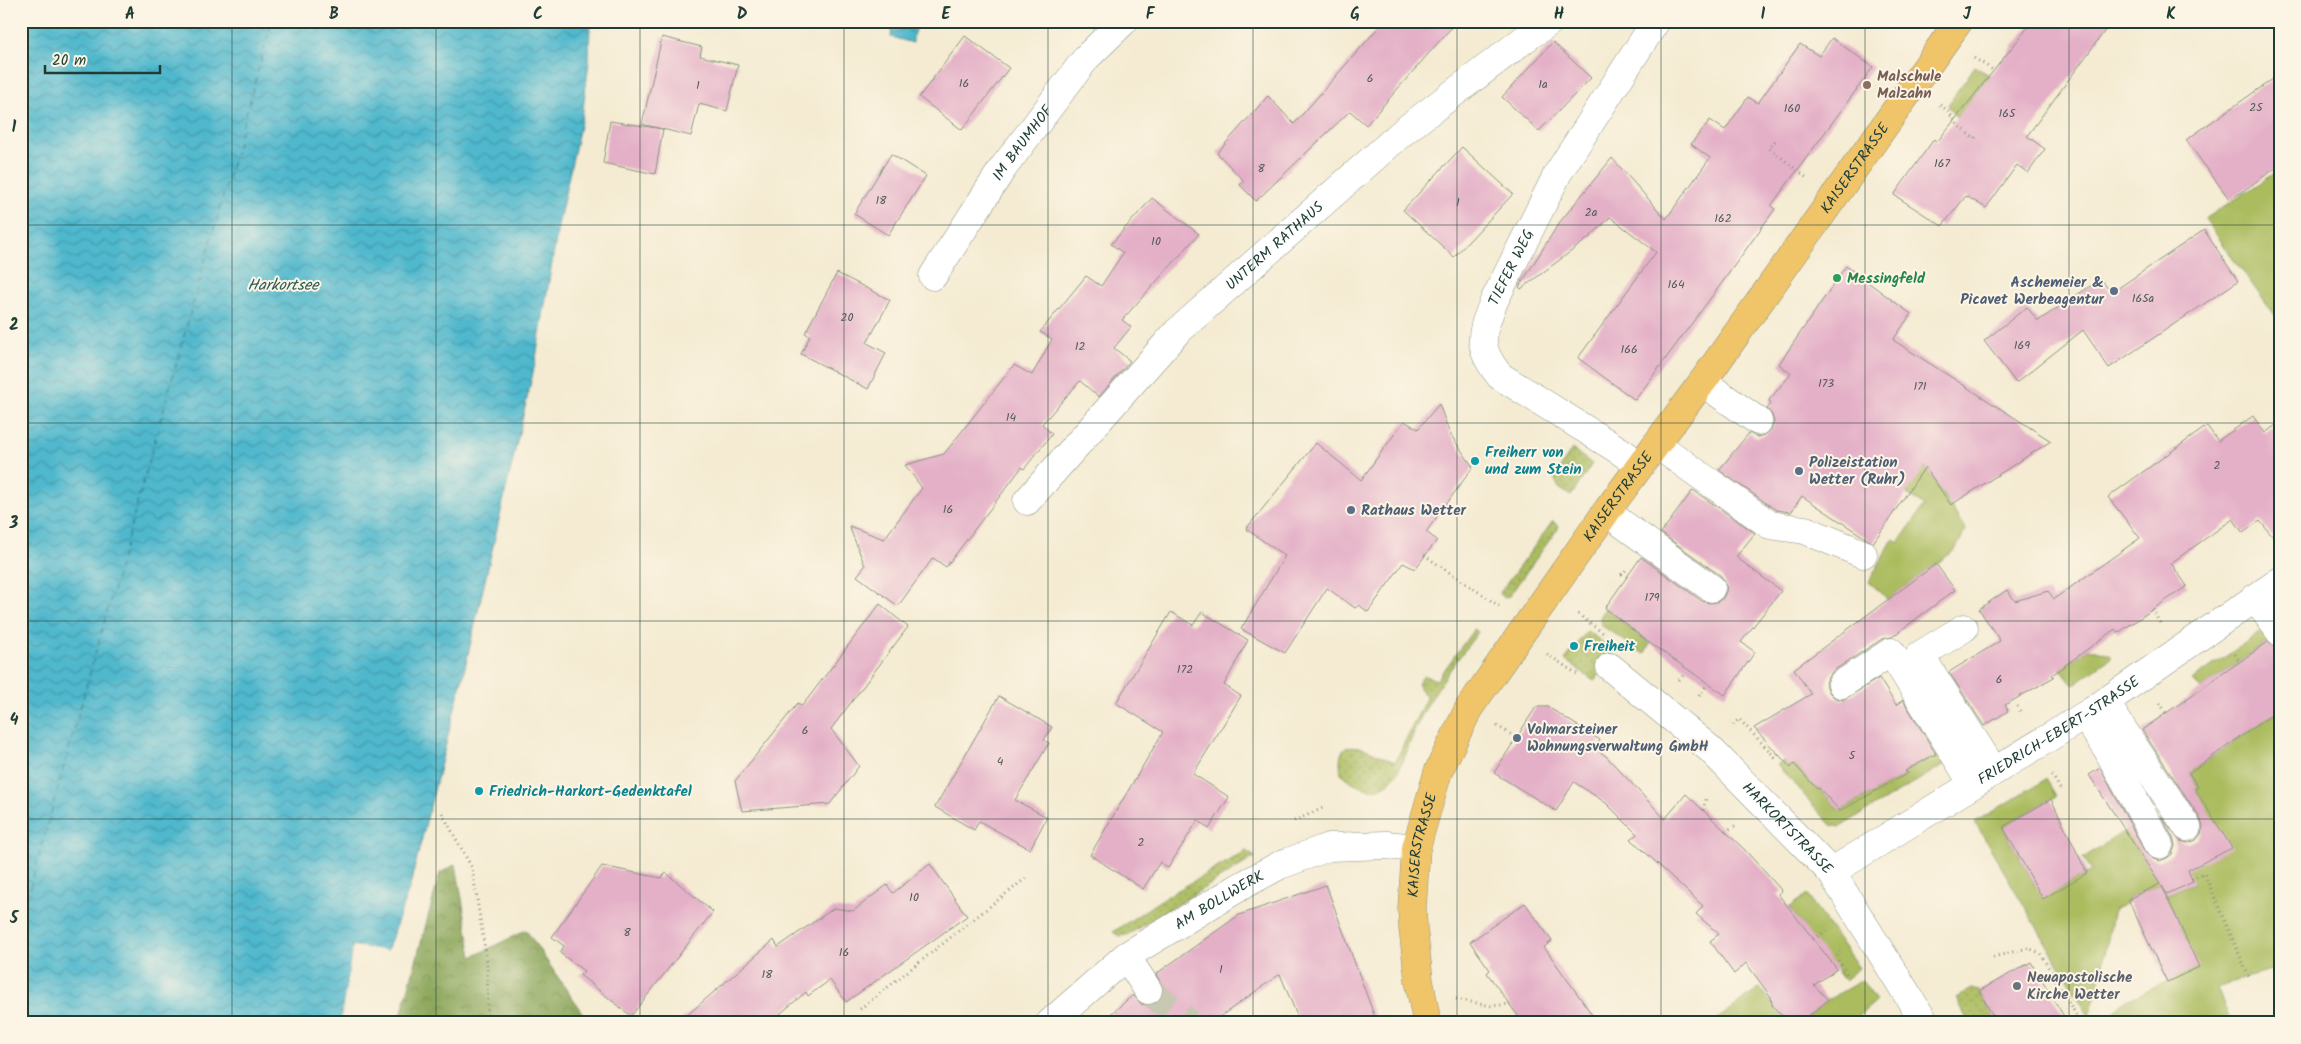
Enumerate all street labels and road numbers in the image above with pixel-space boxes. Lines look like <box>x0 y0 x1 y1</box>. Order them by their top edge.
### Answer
street label: IM BAUMHOF <box>987 100 1060 186</box>
street label: KAISERSTRASSE <box>1815 117 1897 219</box>
street label: UNTERM RATHAUS <box>1220 196 1330 297</box>
street label: TIEFER WEG <box>1483 225 1541 309</box>
street label: KAISERSTRASSE <box>1578 446 1660 547</box>
street label: FRIEDRICH-EBERT-STRASSE <box>1973 670 2146 792</box>
street label: HARKORTSTRASSE <box>1736 777 1839 881</box>
street label: KAISERSTRASSE <box>1402 789 1445 898</box>
street label: AM BOLLWERK <box>1170 865 1269 937</box>

